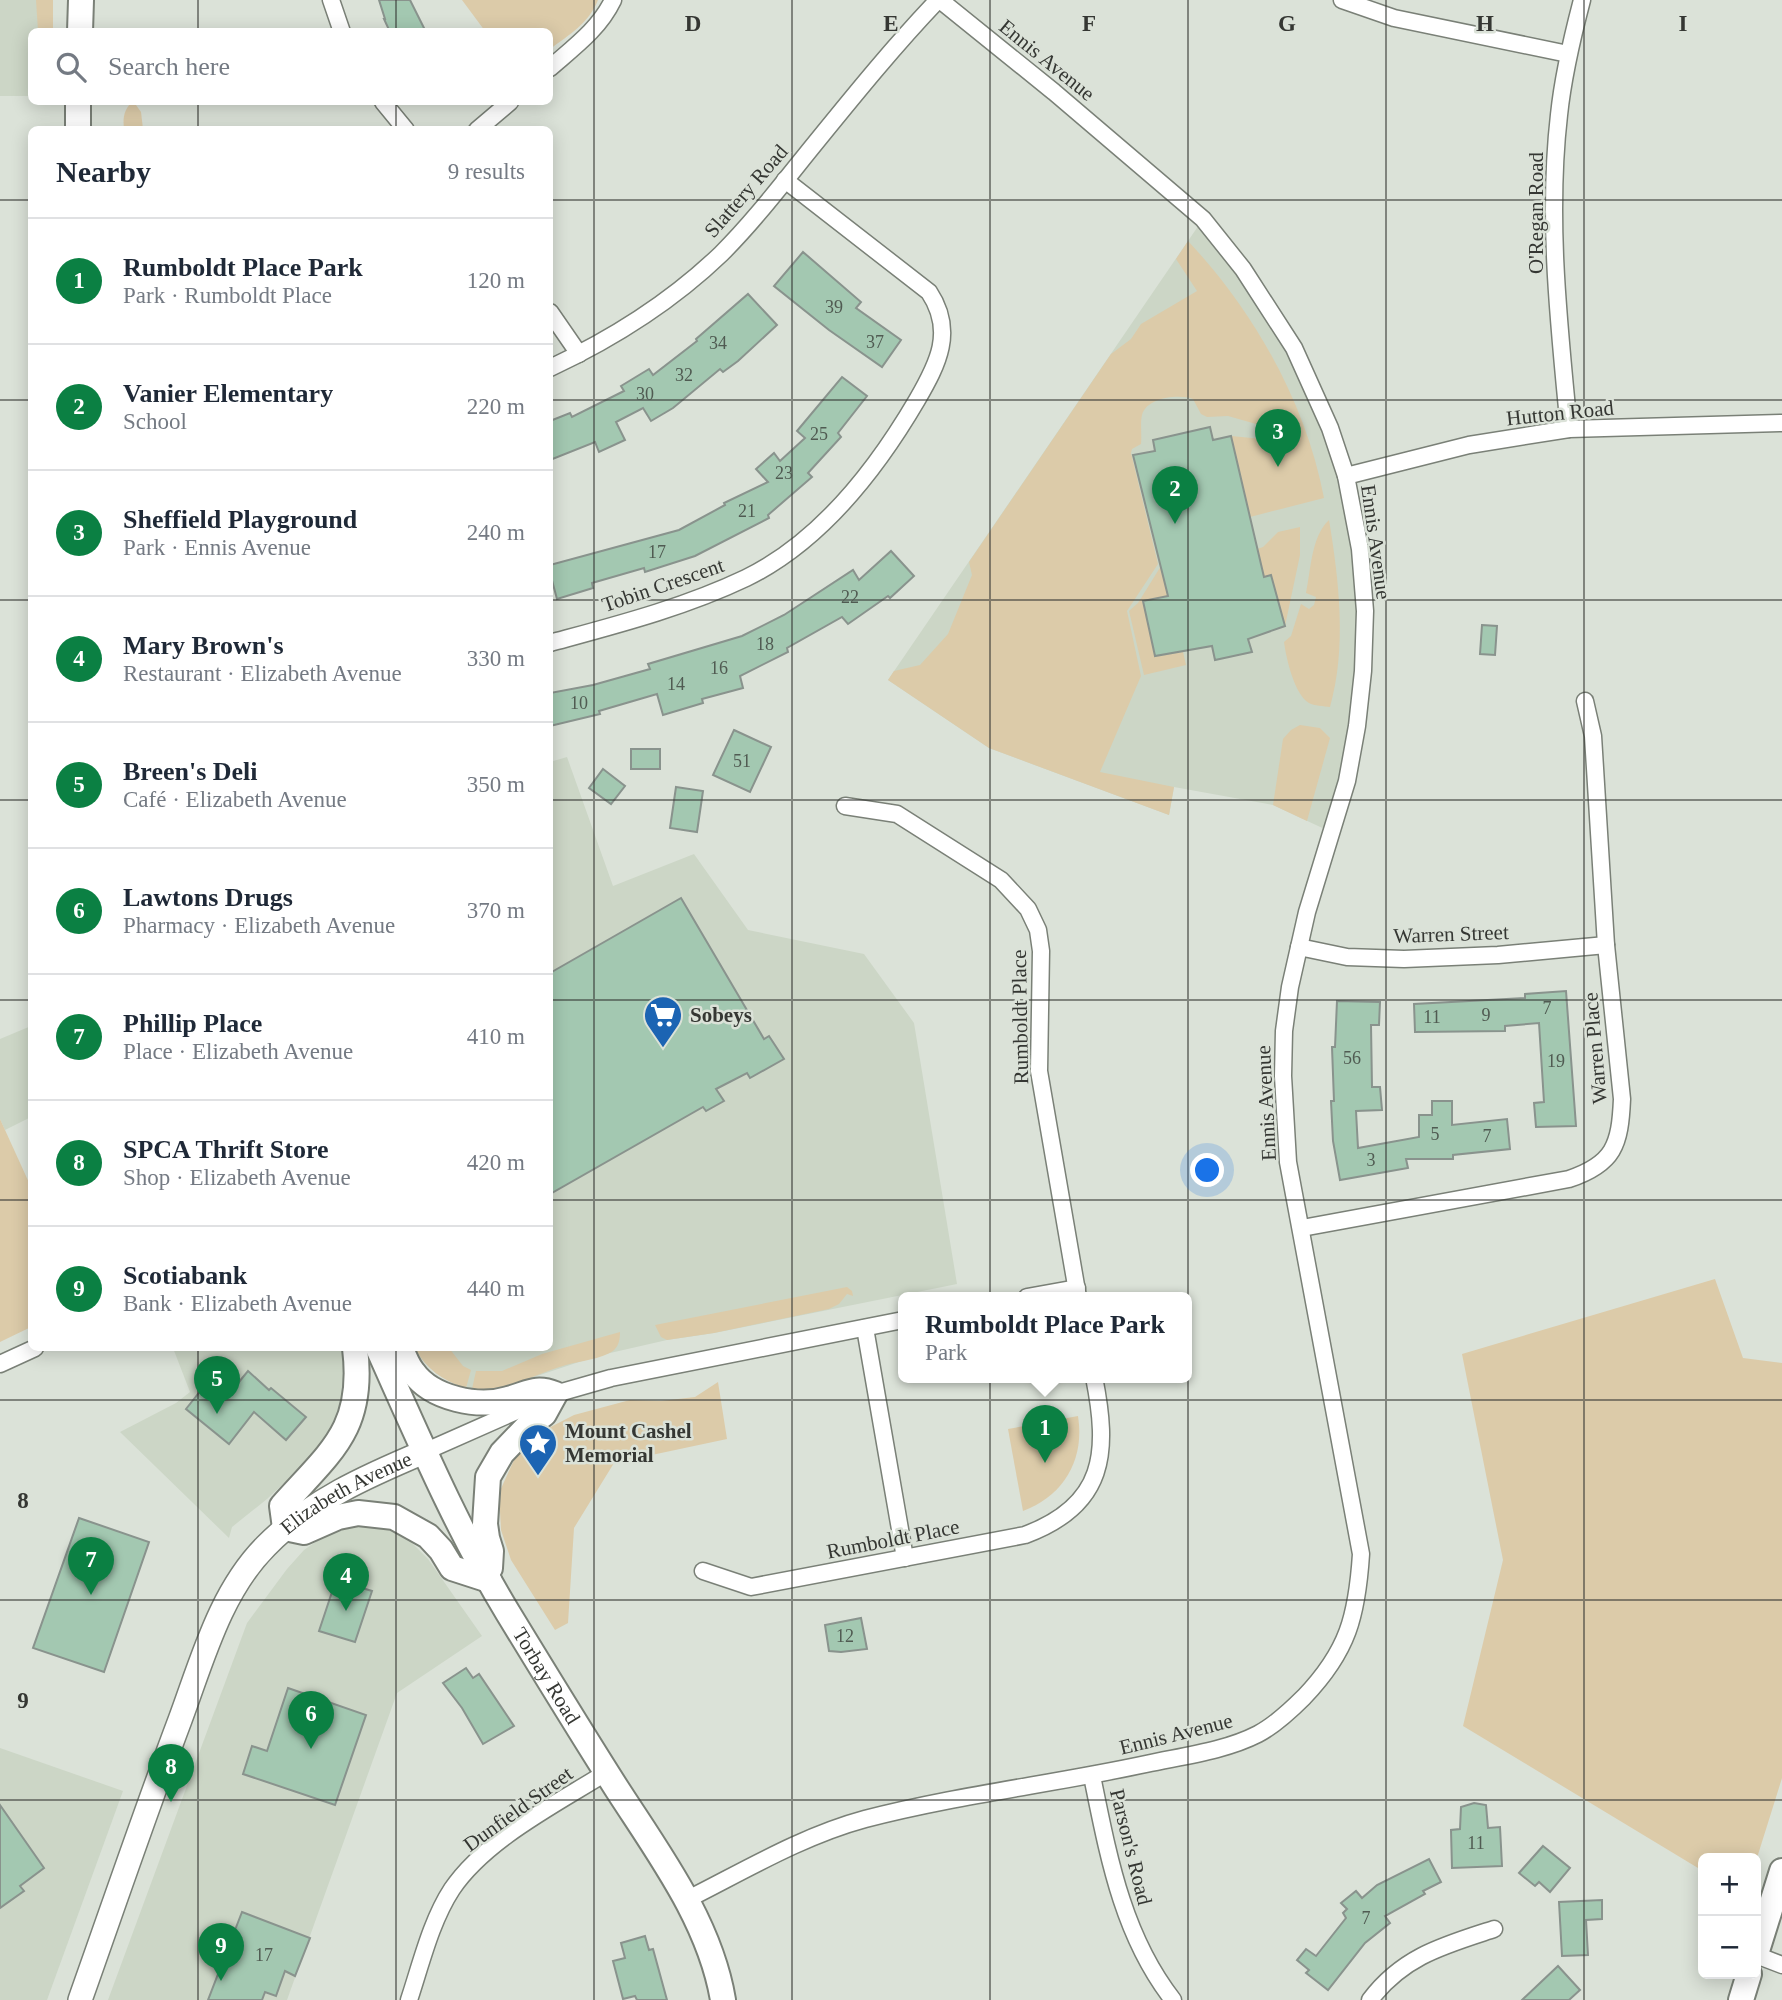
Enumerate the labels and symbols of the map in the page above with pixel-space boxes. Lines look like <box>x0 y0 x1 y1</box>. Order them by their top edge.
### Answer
text: D <box>685 11 701 36</box>
text: E <box>883 11 899 36</box>
text: F <box>1082 11 1096 36</box>
text: G <box>1278 11 1296 36</box>
text: H <box>1476 11 1494 36</box>
text: I <box>1679 11 1688 36</box>
street label: Ennis Avenue <box>994 14 1100 106</box>
street label: Slattery Road <box>699 139 793 242</box>
street label: O'Regan Road <box>1524 151 1548 274</box>
house number: 39 <box>825 297 843 317</box>
house number: 37 <box>866 332 884 352</box>
house number: 34 <box>709 333 727 353</box>
house number: 32 <box>675 365 693 385</box>
house number: 30 <box>636 384 654 404</box>
street label: Hutton Road <box>1505 395 1615 431</box>
pin: 3 <box>1255 409 1301 467</box>
house number: 25 <box>810 424 828 444</box>
house number: 23 <box>775 463 793 483</box>
pin: 2 <box>1152 466 1198 524</box>
street label: Ennis Avenue <box>1356 483 1396 601</box>
house number: 21 <box>738 501 756 521</box>
house number: 17 <box>648 542 666 562</box>
street label: Tobin Crescent <box>599 553 727 617</box>
house number: 22 <box>841 587 859 607</box>
house number: 18 <box>756 634 774 654</box>
house number: 16 <box>710 658 728 678</box>
house number: 14 <box>667 674 685 694</box>
house number: 10 <box>570 693 588 713</box>
house number: 51 <box>733 751 751 771</box>
street label: Warren Street <box>1393 920 1509 948</box>
street label: Rumboldt Place <box>1007 949 1033 1085</box>
street label: Warren Place <box>1578 991 1612 1105</box>
supermarket icon: Sobeys <box>642 994 684 1049</box>
house number: 7 <box>1543 998 1552 1018</box>
place label: Sobeys <box>690 1003 752 1027</box>
house number: 9 <box>1482 1005 1491 1025</box>
house number: 11 <box>1423 1007 1441 1027</box>
street label: Ennis Avenue <box>1251 1045 1281 1161</box>
house number: 56 <box>1343 1048 1361 1068</box>
house number: 19 <box>1547 1051 1565 1071</box>
house number: 5 <box>1431 1124 1440 1144</box>
house number: 7 <box>1483 1126 1492 1146</box>
house number: 3 <box>1367 1150 1376 1170</box>
your location <box>1190 1153 1224 1187</box>
pin: 5 <box>194 1356 240 1414</box>
pin: 1 <box>1022 1405 1068 1463</box>
place label: Mount Cashel Memorial <box>565 1419 692 1467</box>
place icon: Mount Cashel Memorial <box>517 1422 559 1477</box>
street label: Elizabeth Avenue <box>275 1447 415 1539</box>
text: 8 <box>17 1488 29 1513</box>
street label: Rumboldt Place <box>825 1514 961 1564</box>
pin: 7 <box>68 1537 114 1595</box>
pin: 4 <box>323 1553 369 1611</box>
street label: Torbay Road <box>508 1623 585 1729</box>
house number: 12 <box>836 1626 854 1646</box>
text: 9 <box>17 1688 29 1713</box>
pin: 6 <box>288 1691 334 1749</box>
street label: Ennis Avenue <box>1117 1708 1235 1760</box>
pin: 8 <box>148 1744 194 1802</box>
street label: Dunfield Street <box>459 1761 577 1857</box>
street label: Parson's Road <box>1105 1787 1157 1908</box>
house number: 11 <box>1467 1833 1485 1853</box>
house number: 7 <box>1362 1908 1371 1928</box>
pin: 9 <box>198 1923 244 1981</box>
house number: 17 <box>255 1945 273 1965</box>

